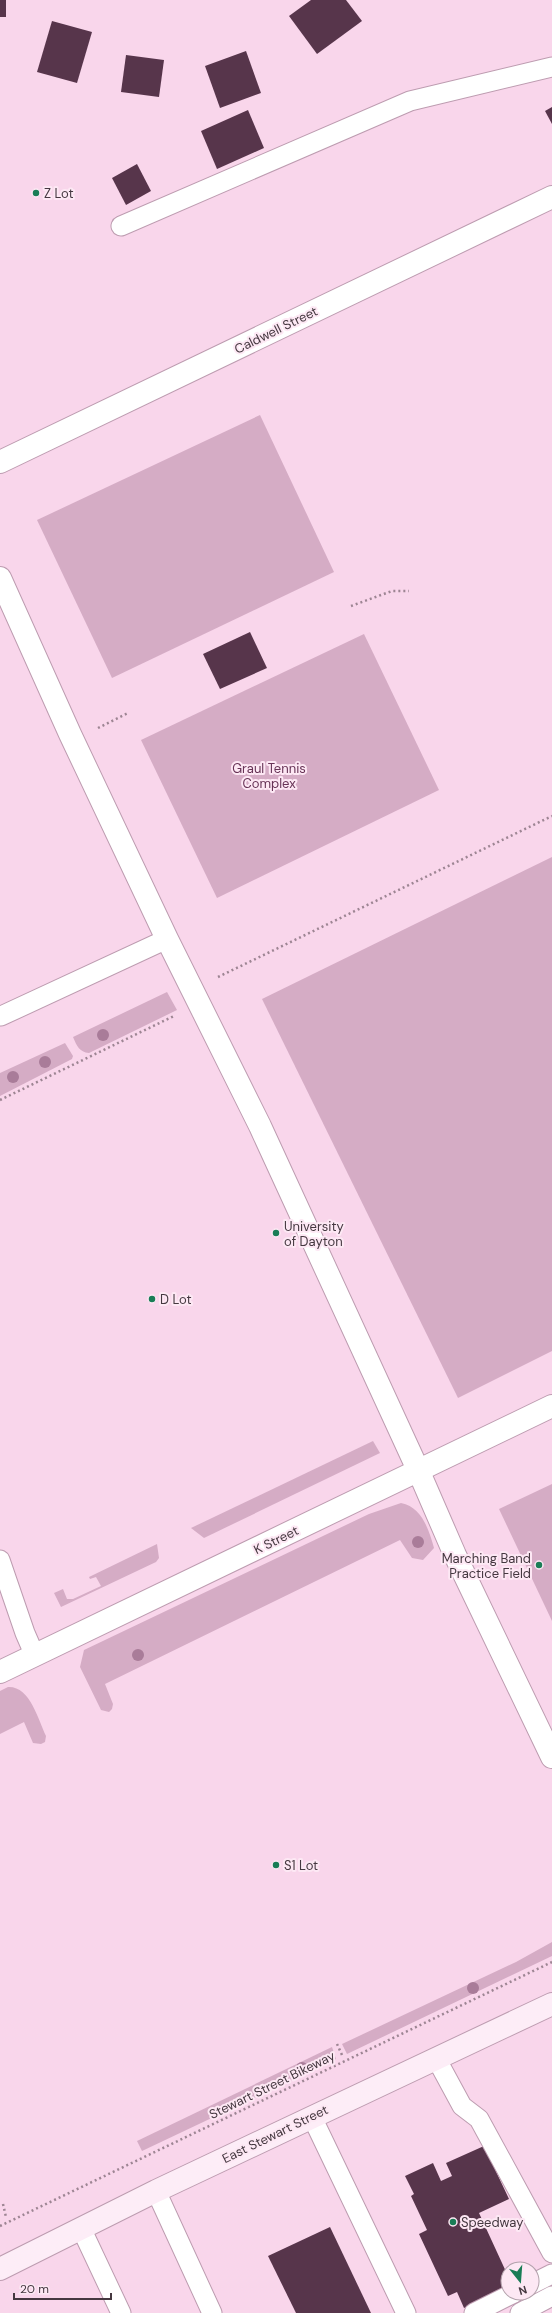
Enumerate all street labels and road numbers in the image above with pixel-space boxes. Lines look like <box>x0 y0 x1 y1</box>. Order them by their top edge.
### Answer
street label: Caldwell Street <box>232 302 320 358</box>
street label: K Street <box>251 1522 301 1558</box>
street label: Stewart Street Bikeway <box>206 2047 338 2123</box>
street label: East Stewart Street <box>219 2101 331 2167</box>

